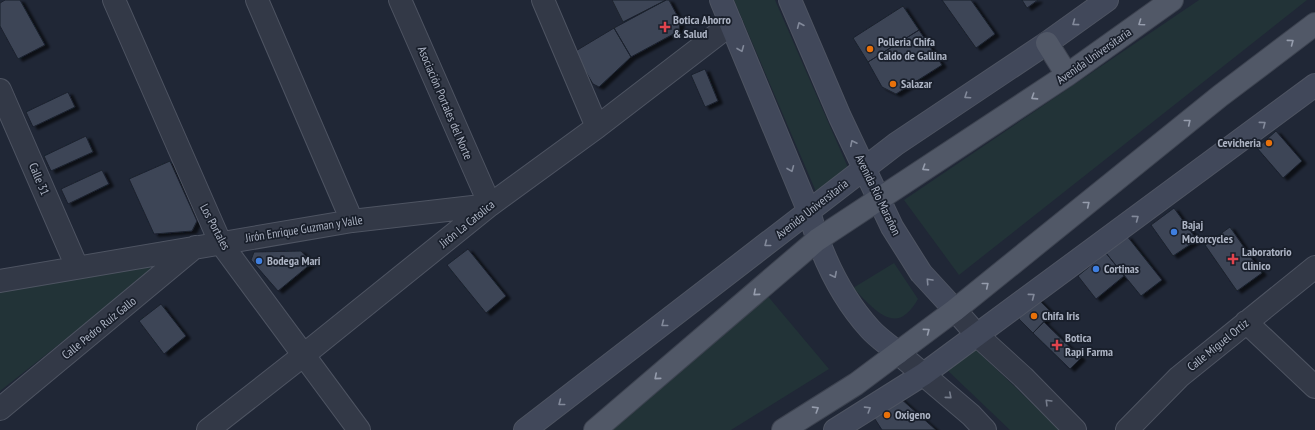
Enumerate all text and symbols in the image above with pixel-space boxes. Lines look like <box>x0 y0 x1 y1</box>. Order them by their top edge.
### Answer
place label: Botica Ahorro & Salud <box>673 12 731 41</box>
one-way arrow <box>1072 18 1079 26</box>
one-way arrow <box>1138 18 1145 25</box>
one-way arrow <box>797 21 805 28</box>
marker: Botica Ahorro & Salud <box>660 22 670 32</box>
street label: Avenida Universitaria <box>1053 24 1134 87</box>
place label: Polleria Chifa Caldo de Gallina <box>878 34 947 63</box>
one-way arrow <box>1286 40 1293 47</box>
street label: Asociación Portales del Norte <box>415 44 476 162</box>
marker: Polleria Chifa Caldo de Gallina <box>865 44 875 54</box>
one-way arrow <box>737 45 745 52</box>
place label: Salazar <box>901 76 933 91</box>
marker: Salazar <box>888 79 898 89</box>
one-way arrow <box>965 91 972 98</box>
one-way arrow <box>1031 92 1038 100</box>
one-way arrow <box>1183 120 1191 127</box>
one-way arrow <box>1258 122 1265 129</box>
place label: Cevicheria <box>1217 135 1261 150</box>
marker: Cevicheria <box>1264 138 1274 148</box>
one-way arrow <box>850 140 858 148</box>
street label: Avenida Río Marañon <box>852 152 904 237</box>
street label: Calle 31 <box>26 160 53 197</box>
one-way arrow <box>923 163 930 170</box>
one-way arrow <box>786 165 794 173</box>
street label: Avenida Universitaria <box>772 176 851 242</box>
street label: Jirón La Catolica <box>435 197 498 251</box>
street label: Los Portales <box>197 201 234 252</box>
one-way arrow <box>1082 201 1089 208</box>
street label: Jirón Enrique Guzman y Valle <box>243 212 364 245</box>
one-way arrow <box>1132 215 1139 223</box>
place label: Bajaj Motorcycles <box>1182 217 1233 246</box>
marker: Bajaj Motorcycles <box>1169 227 1179 237</box>
one-way arrow <box>764 239 771 246</box>
place label: Laboratorio Clinico <box>1242 244 1292 273</box>
place label: Bodega Mari <box>267 253 321 268</box>
marker: Laboratorio Clinico <box>1227 253 1239 265</box>
marker: Bodega Mari <box>254 256 264 266</box>
place label: Cortinas <box>1104 261 1139 276</box>
marker: Cortinas <box>1091 264 1101 274</box>
one-way arrow <box>829 271 837 278</box>
one-way arrow <box>926 278 934 286</box>
one-way arrow <box>981 283 988 290</box>
one-way arrow <box>753 288 760 295</box>
street label: Calle Pedro Ruíz Gallo <box>59 293 139 362</box>
one-way arrow <box>1027 293 1034 300</box>
place label: Chifa Iris <box>1042 308 1079 323</box>
marker: Chifa Iris <box>1029 311 1039 321</box>
street label: Calle Miguel Ortiz <box>1184 315 1251 374</box>
one-way arrow <box>661 319 668 326</box>
one-way arrow <box>922 329 929 336</box>
place label: Botica Rapi Farma <box>1065 330 1113 359</box>
marker: Botica Rapi Farma <box>1052 340 1062 350</box>
one-way arrow <box>654 373 662 380</box>
one-way arrow <box>945 392 952 399</box>
one-way arrow <box>558 398 565 405</box>
one-way arrow <box>1045 399 1053 407</box>
one-way arrow <box>811 407 818 414</box>
one-way arrow <box>864 407 871 414</box>
place label: Oxigeno <box>895 407 931 422</box>
marker: Oxigeno <box>882 410 892 420</box>

